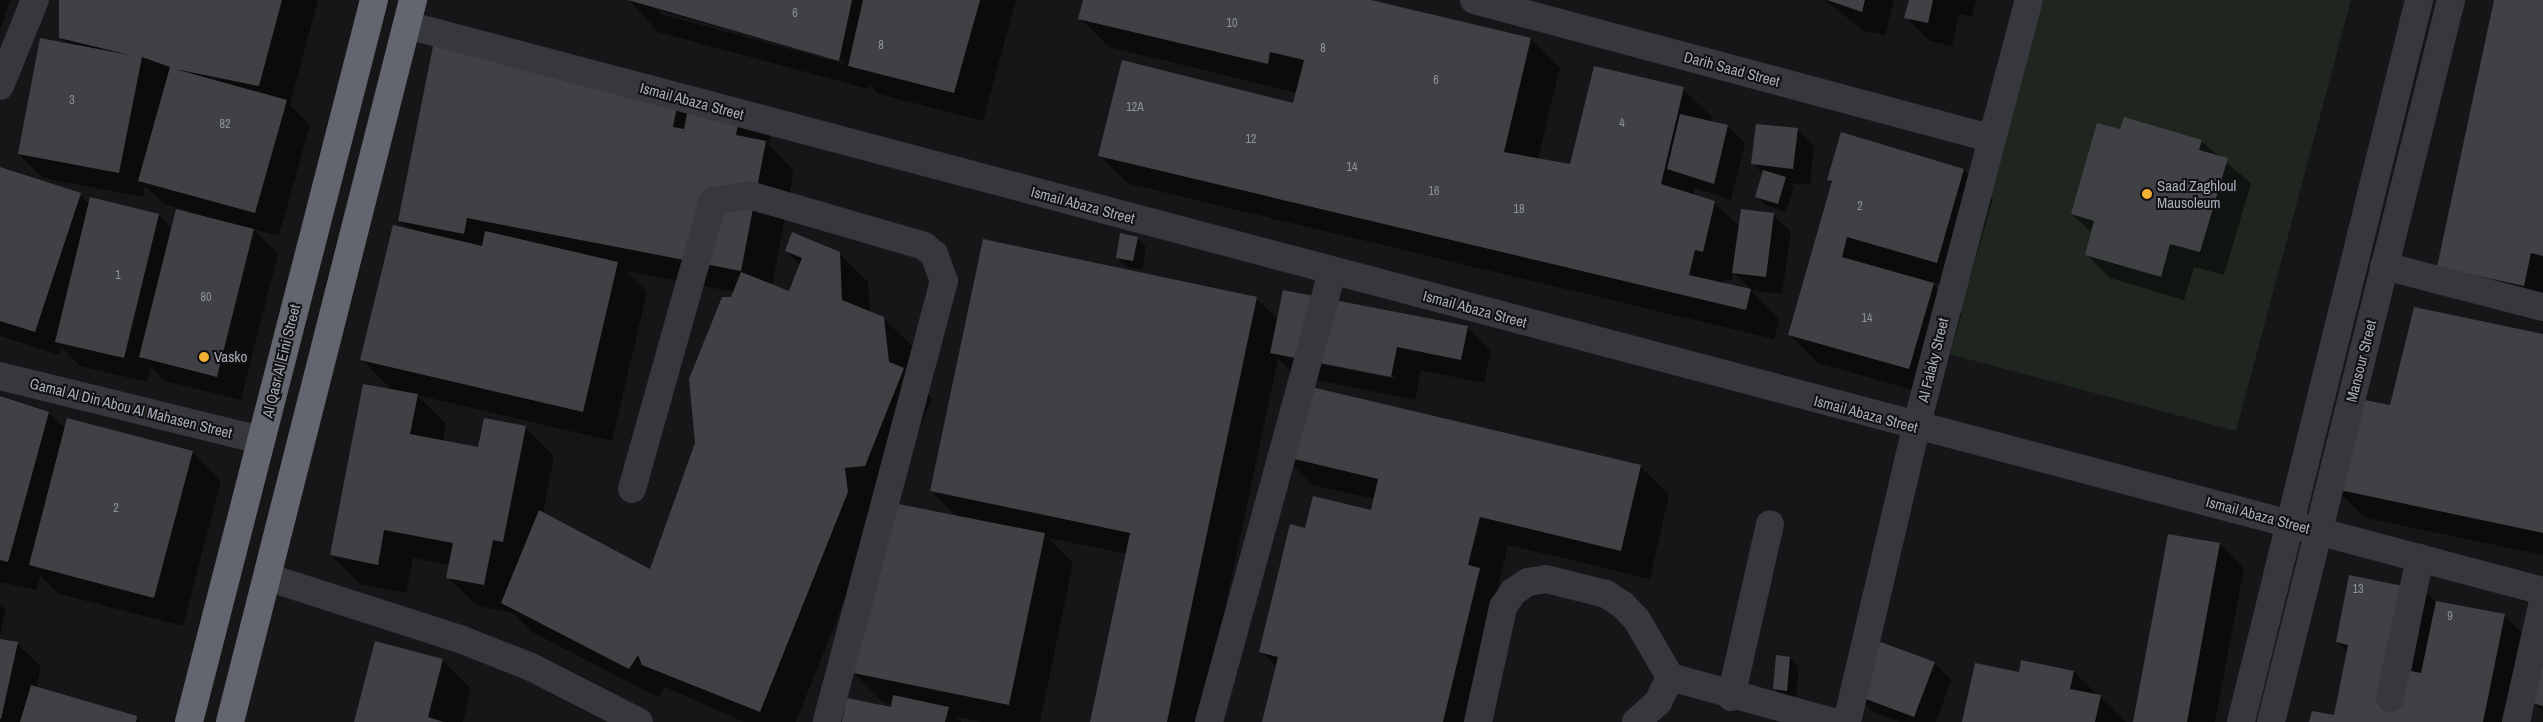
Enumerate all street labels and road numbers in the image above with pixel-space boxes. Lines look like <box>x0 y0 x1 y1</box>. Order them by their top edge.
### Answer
street label: Darih Saad Street <box>1682 48 1782 90</box>
street label: Ismail Abaza Street <box>638 78 746 124</box>
street label: Ismail Abaza Street <box>1029 182 1137 228</box>
street label: Ismail Abaza Street <box>1421 286 1529 332</box>
street label: Al Qasr Al Eini Street <box>258 302 304 420</box>
street label: Al Falaky Street <box>1914 316 1952 404</box>
street label: Mansour Street <box>2342 318 2380 404</box>
street label: Gamal Al Din Abou Al Mahasen Street <box>27 374 235 442</box>
street label: Ismail Abaza Street <box>1812 391 1920 437</box>
street label: Ismail Abaza Street <box>2204 492 2312 538</box>

